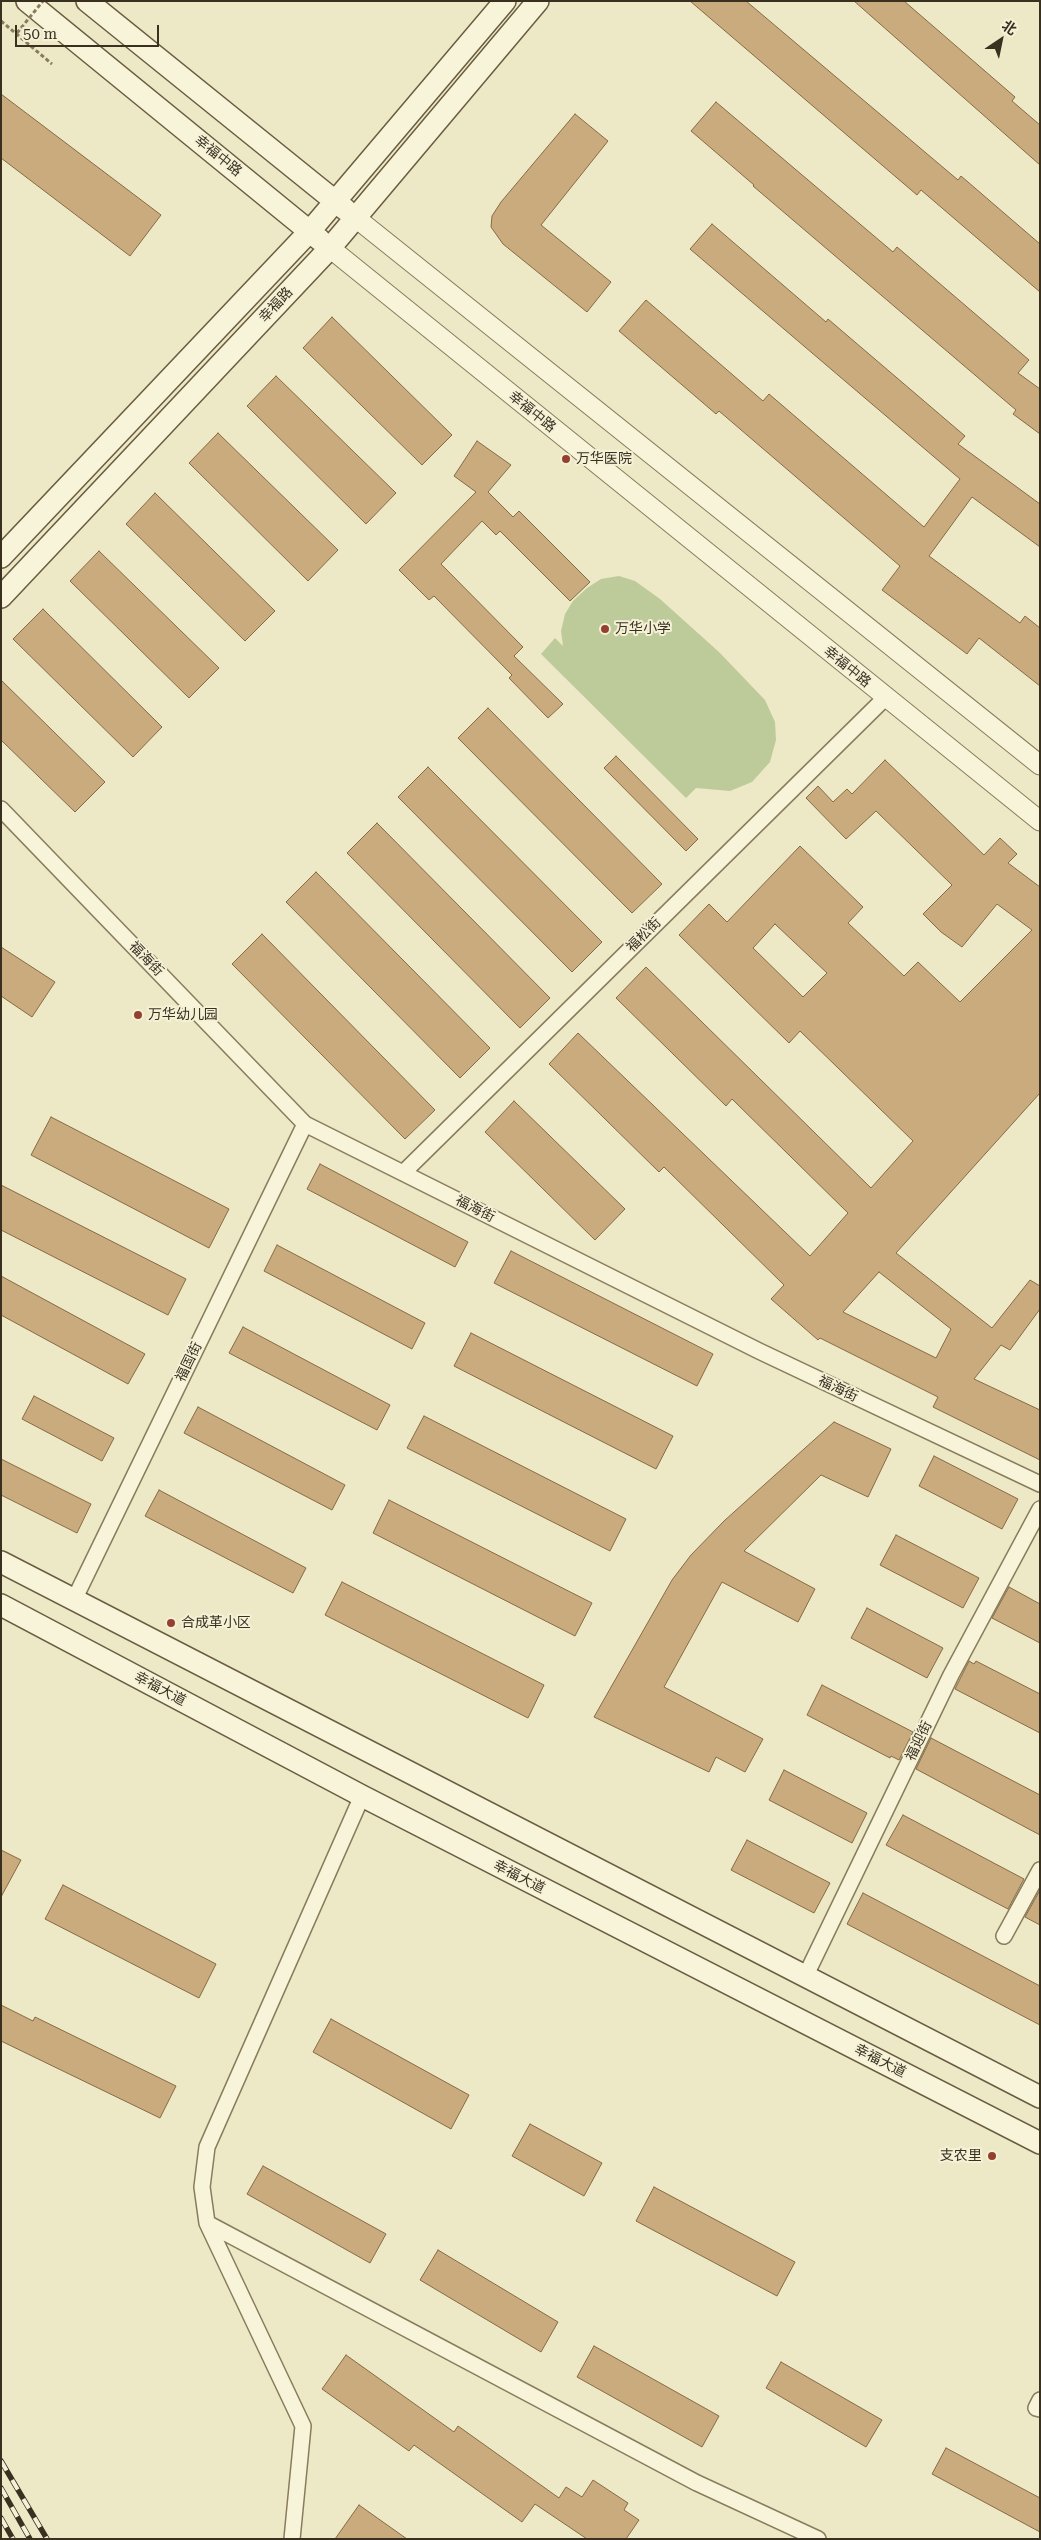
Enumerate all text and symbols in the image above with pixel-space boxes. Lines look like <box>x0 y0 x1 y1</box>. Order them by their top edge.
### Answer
scale bar <box>18 15 161 47</box>
north arrow <box>976 15 1026 65</box>
text: 北 <box>999 17 1020 38</box>
text: 50 m <box>23 25 57 43</box>
street label: 幸福中路 <box>191 132 245 180</box>
street label: 幸福路 <box>256 284 296 326</box>
street label: 幸福中路 <box>505 388 559 436</box>
place label: 万华医院 <box>576 451 632 467</box>
marker: 万华医院 <box>560 453 572 465</box>
place label: 万华小学 <box>615 621 671 637</box>
marker: 万华小学 <box>599 623 611 635</box>
street label: 幸福中路 <box>820 643 874 691</box>
street label: 福松街 <box>623 914 665 956</box>
street label: 福海街 <box>125 938 167 980</box>
place label: 万华幼儿园 <box>148 1007 218 1023</box>
marker: 万华幼儿园 <box>132 1009 144 1021</box>
street label: 福海街 <box>452 1192 498 1226</box>
street label: 福国街 <box>172 1339 206 1385</box>
street label: 福海街 <box>815 1373 861 1405</box>
place label: 合成革小区 <box>181 1615 251 1631</box>
marker: 合成革小区 <box>165 1617 177 1629</box>
street label: 幸福大道 <box>131 1668 189 1710</box>
street label: 福迎街 <box>902 1718 936 1764</box>
street label: 幸福大道 <box>490 1857 548 1897</box>
street label: 幸福大道 <box>851 2041 909 2081</box>
place label: 支农里 <box>940 2148 982 2164</box>
marker: 支农里 <box>986 2150 998 2162</box>

